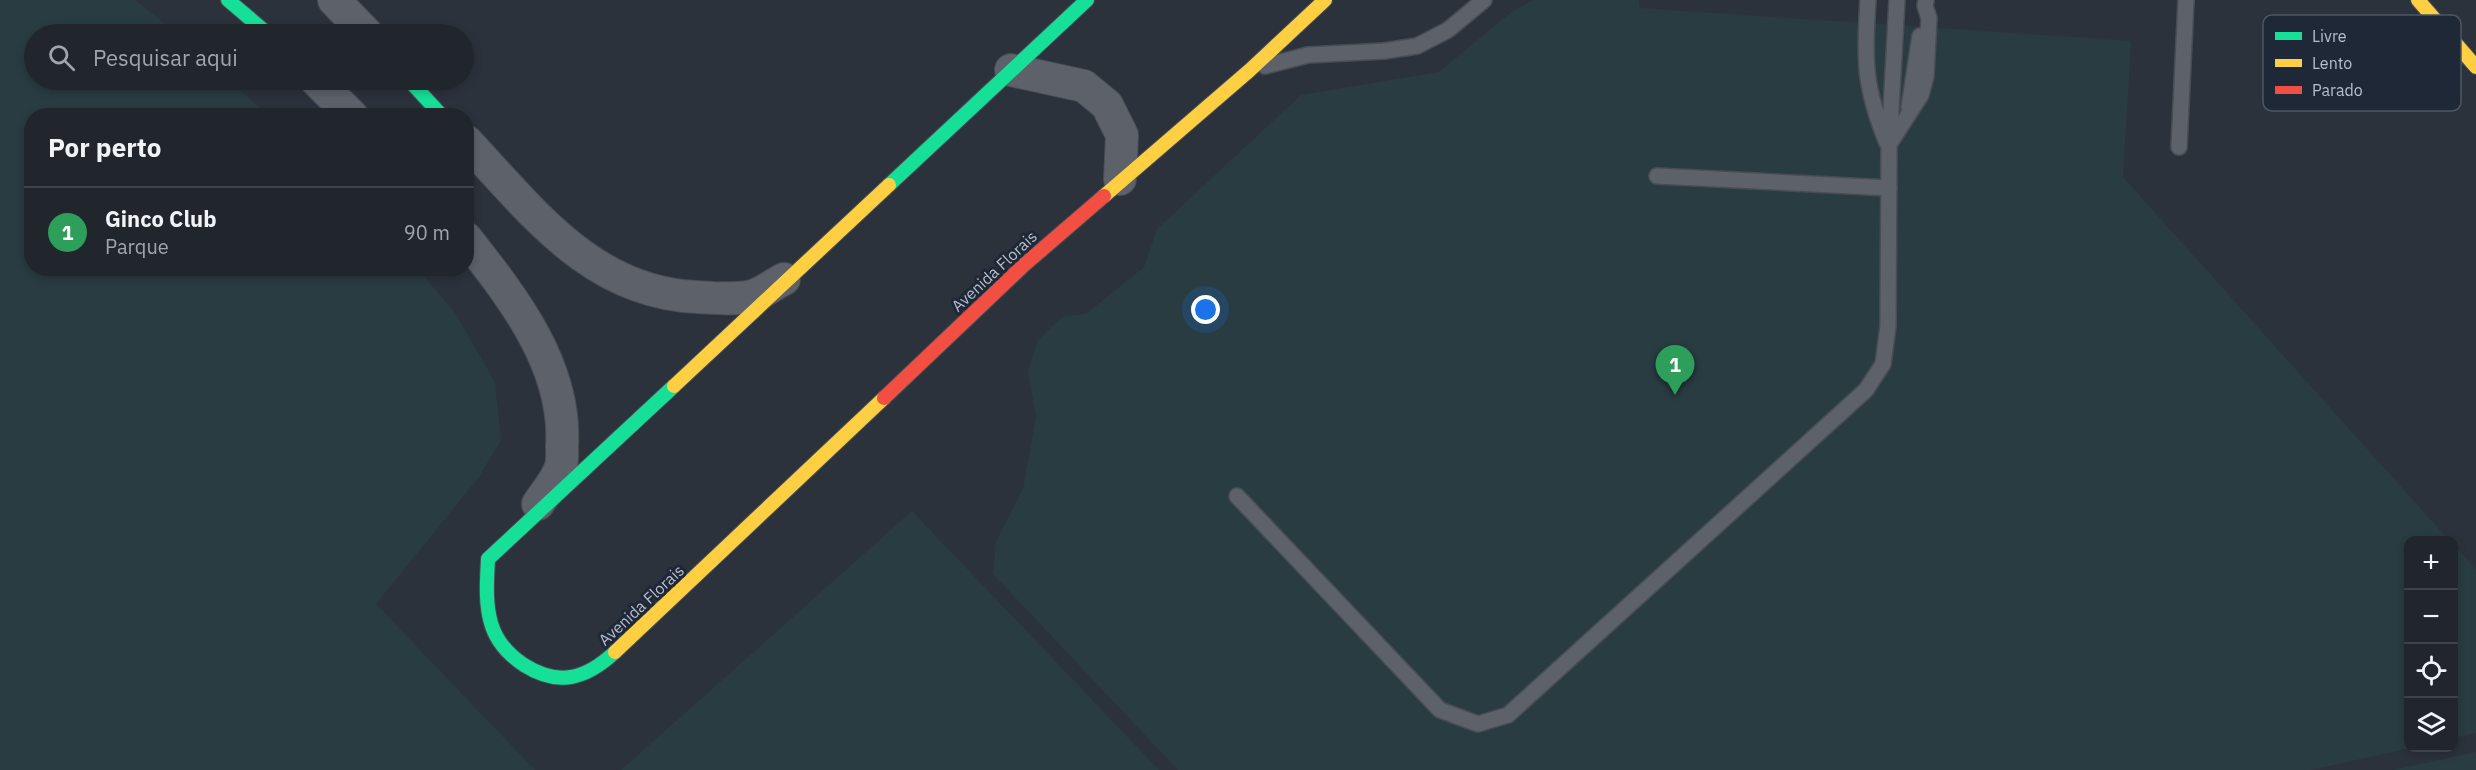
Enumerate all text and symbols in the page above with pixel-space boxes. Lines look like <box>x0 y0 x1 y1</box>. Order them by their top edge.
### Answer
legend <box>2263 15 2461 111</box>
search box <box>24 24 474 90</box>
text: Livre <box>2312 26 2347 46</box>
icon: search <box>45 41 78 74</box>
text: Pesquisar aqui <box>93 43 238 72</box>
text: Lento <box>2312 53 2352 73</box>
text: Parado <box>2312 80 2363 100</box>
text: Por perto <box>48 130 161 164</box>
text: Ginco Club <box>105 204 217 233</box>
text: 1 <box>62 219 74 246</box>
text: 90 m <box>404 219 450 246</box>
street label: Avenida Florais <box>947 226 1041 316</box>
text: Parque <box>105 233 169 260</box>
your location <box>1191 295 1220 324</box>
pin: 1 <box>1656 346 1694 395</box>
map controls <box>2404 536 2458 752</box>
button: + <box>2404 536 2458 590</box>
street label: Avenida Florais <box>594 560 688 650</box>
button: − <box>2404 590 2458 644</box>
button: locate <box>2404 644 2458 698</box>
button: layers <box>2404 698 2458 752</box>

